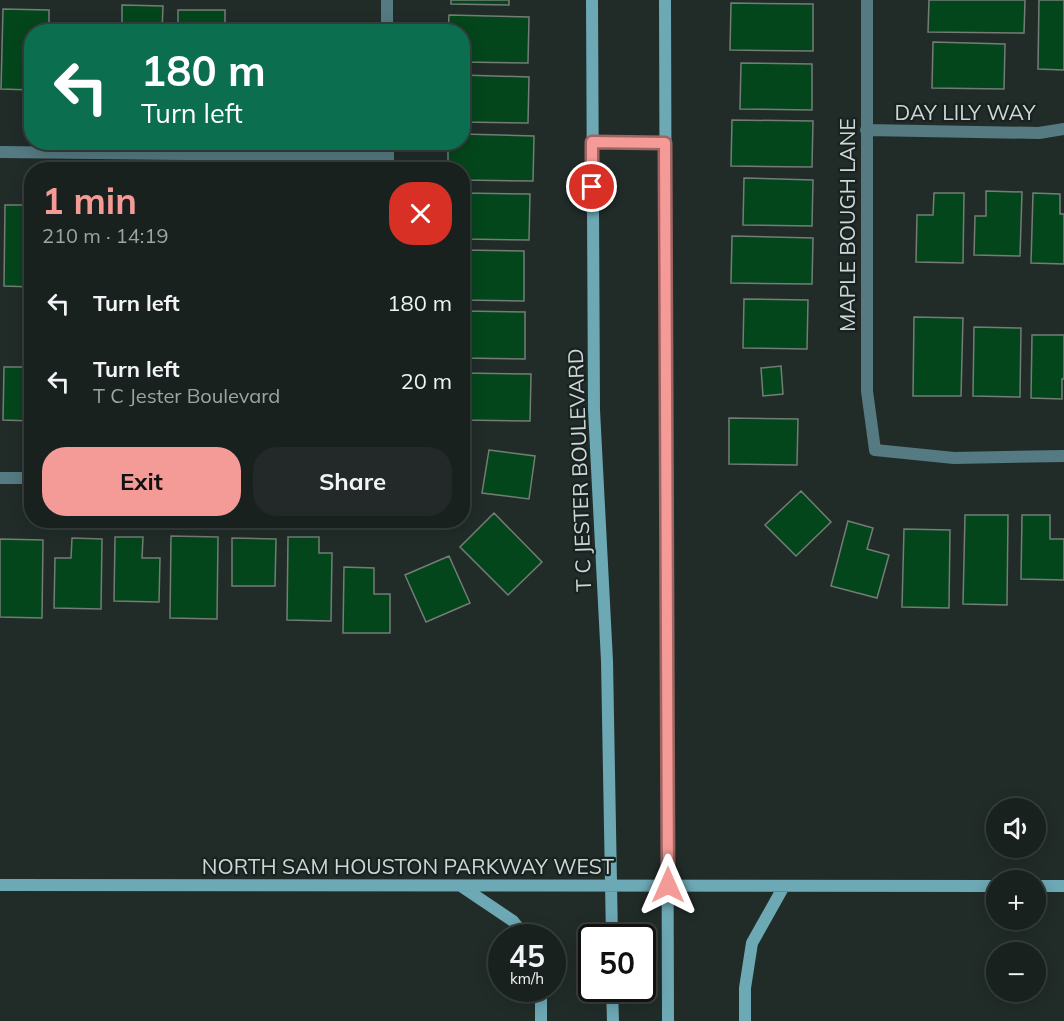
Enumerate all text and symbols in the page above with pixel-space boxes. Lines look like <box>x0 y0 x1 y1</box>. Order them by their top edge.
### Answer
text: 180 m <box>141 44 266 97</box>
icon: left <box>42 48 120 126</box>
text: Turn left <box>141 96 243 130</box>
street label: DAY LILY WAY <box>895 99 1036 125</box>
street label: MAPLE BOUGH LANE <box>834 118 860 332</box>
pin <box>566 161 617 212</box>
icon: arrive <box>575 170 608 203</box>
text: 1 min <box>42 178 137 223</box>
button: close <box>389 182 452 245</box>
text: 210 m · 14:19 <box>42 223 168 248</box>
icon: left <box>42 287 75 320</box>
text: Turn left <box>93 289 180 317</box>
text: 180 m <box>387 289 452 317</box>
street label: T C JESTER BOULEVARD <box>562 348 596 592</box>
text: Turn left <box>93 355 180 383</box>
icon: left <box>42 365 75 398</box>
text: 20 m <box>401 367 452 395</box>
text: T C Jester Boulevard <box>93 383 280 408</box>
button: Exit <box>42 447 241 516</box>
button: Share <box>253 447 452 516</box>
map controls <box>986 798 1046 1002</box>
button: sound <box>986 798 1046 858</box>
street label: NORTH SAM HOUSTON PARKWAY WEST <box>202 853 614 879</box>
position arrow <box>636 853 700 917</box>
button: + <box>986 870 1046 930</box>
speed limit sign: 50 <box>578 924 656 1002</box>
text: 45 <box>509 937 545 975</box>
button: − <box>986 942 1046 1002</box>
text: km/h <box>510 969 544 988</box>

